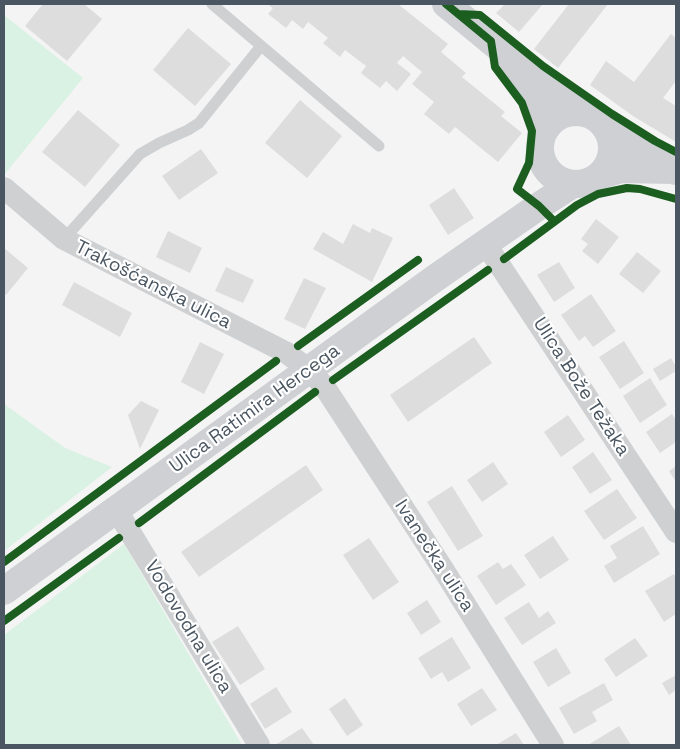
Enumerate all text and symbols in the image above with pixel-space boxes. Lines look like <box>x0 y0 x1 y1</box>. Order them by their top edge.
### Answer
street label: Trakošćanska ulica <box>71 236 235 334</box>
street label: Ulica Bože Težaka <box>528 313 634 461</box>
street label: Ulica Ratimira Hercega <box>165 340 345 478</box>
street label: Ivanečka ulica <box>389 496 479 616</box>
street label: Vodovodna ulica <box>139 556 237 698</box>

